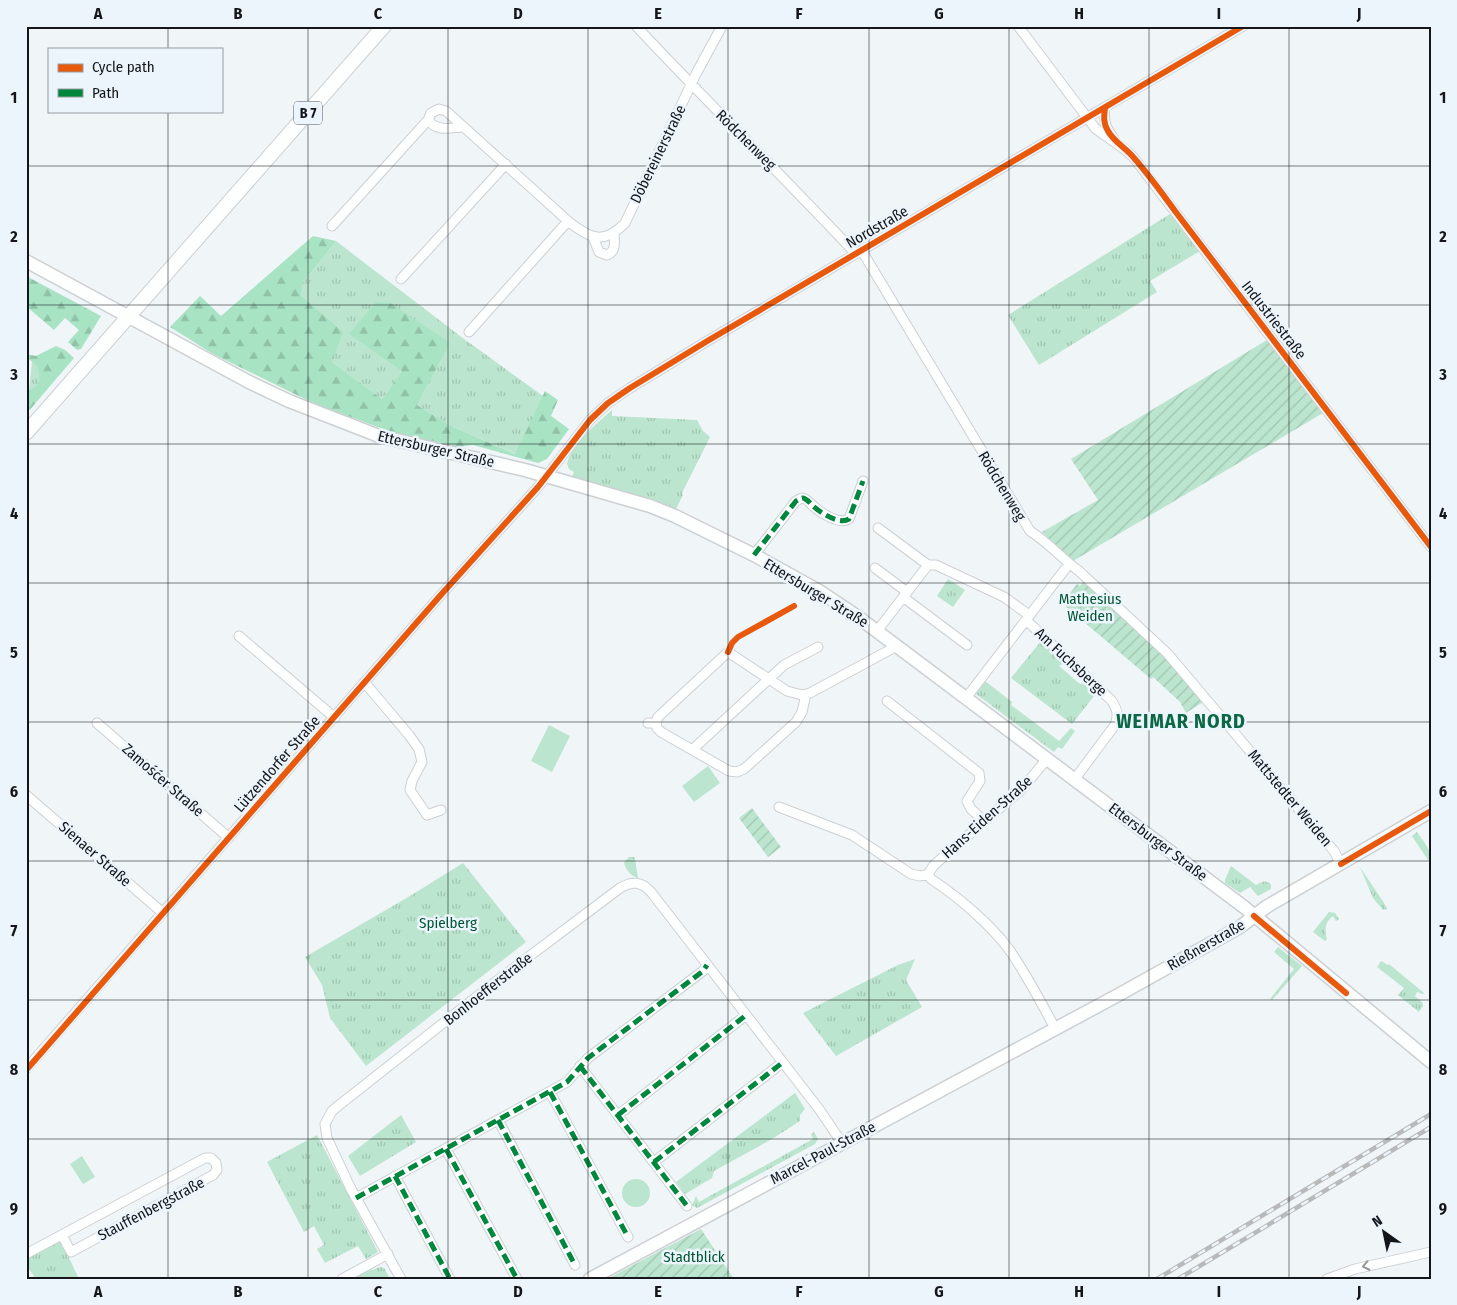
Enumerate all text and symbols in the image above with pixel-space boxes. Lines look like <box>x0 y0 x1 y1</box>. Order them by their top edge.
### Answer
text: A <box>93 4 103 23</box>
text: B <box>234 4 243 23</box>
text: C <box>374 4 383 23</box>
text: D <box>513 4 523 23</box>
text: E <box>654 4 662 23</box>
text: F <box>795 4 803 23</box>
text: G <box>934 4 944 23</box>
text: H <box>1074 4 1084 23</box>
text: I <box>1217 4 1221 23</box>
text: J <box>1356 4 1361 23</box>
legend <box>48 48 222 112</box>
text: Cycle path <box>92 58 155 76</box>
text: Path <box>92 84 119 102</box>
text: 1 <box>11 88 17 107</box>
text: 1 <box>1440 88 1446 107</box>
road number: B 7 <box>294 102 322 125</box>
street label: Döbereinerstraße <box>626 102 690 206</box>
street label: Rödchenweg <box>712 106 780 174</box>
street label: Nordstraße <box>843 202 911 252</box>
text: 2 <box>9 227 18 246</box>
text: 2 <box>1438 227 1447 246</box>
street label: Industriestraße <box>1238 277 1310 363</box>
text: 3 <box>9 365 18 384</box>
text: 3 <box>1438 365 1447 384</box>
street label: Ettersburger Straße <box>376 427 496 471</box>
street label: Rödchenweg <box>974 448 1030 524</box>
text: 4 <box>10 504 18 523</box>
text: 4 <box>1439 504 1447 523</box>
street label: Ettersburger Straße <box>760 555 872 631</box>
park label: Mathesius Weiden <box>1059 590 1121 625</box>
street label: Am Fuchsberge <box>1031 624 1111 700</box>
text: 5 <box>10 643 18 662</box>
text: 5 <box>1439 643 1447 662</box>
district label: WEIMAR NORD <box>1116 709 1246 733</box>
street label: Lützendorfer Straße <box>230 712 324 816</box>
street label: Zamośćer Straße <box>119 740 207 820</box>
street label: Mattstedter Weiden <box>1244 746 1336 850</box>
street label: Hans-Eiden-Straße <box>938 772 1036 862</box>
text: 6 <box>10 782 18 801</box>
text: 6 <box>1439 782 1447 801</box>
street label: Ettersburger Straße <box>1105 799 1211 885</box>
street label: Sienaer Straße <box>55 818 135 890</box>
park label: Spielberg <box>419 914 477 932</box>
street label: Rießnerstraße <box>1164 916 1248 974</box>
text: 7 <box>11 921 18 940</box>
text: 7 <box>1440 921 1447 940</box>
street label: Bonhoefferstraße <box>440 949 536 1029</box>
text: 8 <box>10 1060 19 1079</box>
text: 8 <box>1439 1060 1448 1079</box>
street label: Marcel-Paul-Straße <box>767 1118 879 1188</box>
street label: Stauffenbergstraße <box>95 1173 207 1245</box>
text: 9 <box>10 1199 18 1218</box>
text: 9 <box>1439 1199 1447 1218</box>
north arrow <box>1360 1208 1410 1258</box>
text: N <box>1369 1212 1385 1231</box>
park label: Stadtblick <box>663 1248 725 1266</box>
one-way arrow <box>1362 1261 1370 1271</box>
text: A <box>93 1282 103 1301</box>
text: B <box>234 1282 243 1301</box>
text: C <box>374 1282 383 1301</box>
text: D <box>513 1282 523 1301</box>
text: E <box>654 1282 662 1301</box>
text: F <box>795 1282 803 1301</box>
text: G <box>934 1282 944 1301</box>
text: H <box>1074 1282 1084 1301</box>
text: I <box>1217 1282 1221 1301</box>
text: J <box>1356 1282 1361 1301</box>

